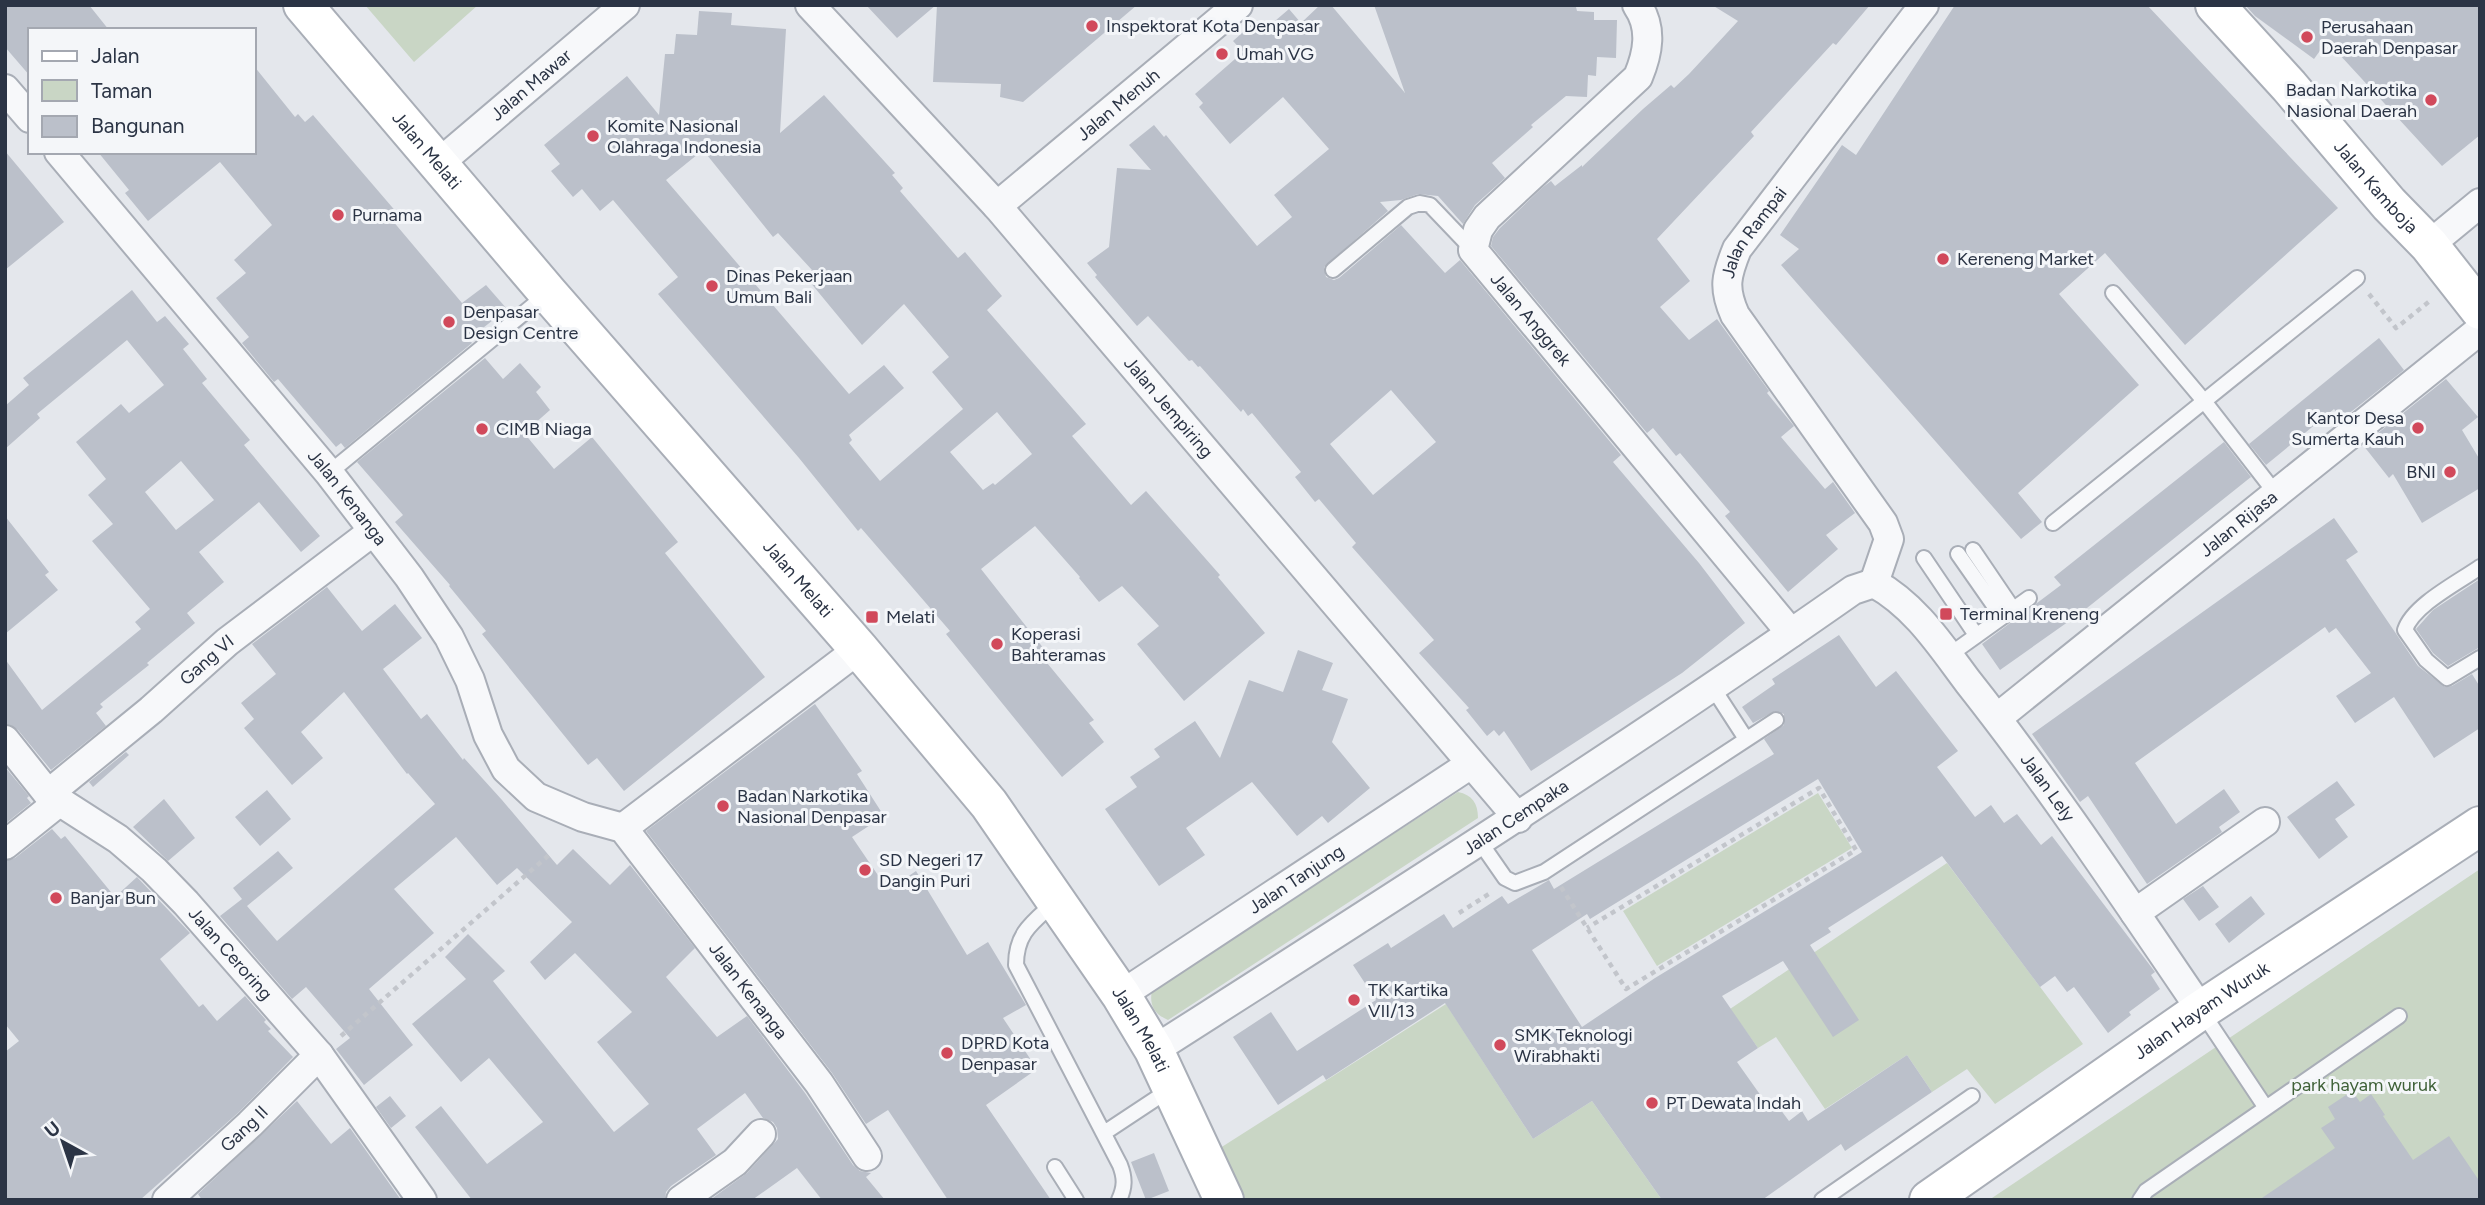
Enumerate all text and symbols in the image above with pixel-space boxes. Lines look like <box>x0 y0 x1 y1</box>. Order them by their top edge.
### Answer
place label: Inspektorat Kota Denpasar <box>1106 15 1320 37</box>
place label: Perusahaan Daerah Denpasar <box>2321 16 2458 59</box>
marker: Inspektorat Kota Denpasar <box>1084 18 1100 34</box>
legend <box>28 28 256 154</box>
marker: Perusahaan Daerah Denpasar <box>2299 29 2315 45</box>
text: Jalan <box>91 43 140 68</box>
place label: Umah VG <box>1236 43 1314 65</box>
street label: Jalan Mawar <box>486 44 576 126</box>
marker: Umah VG <box>1214 46 1230 62</box>
street label: Jalan Menuh <box>1072 64 1164 146</box>
text: Taman <box>91 78 152 103</box>
place label: Badan Narkotika Nasional Daerah <box>2286 79 2417 122</box>
marker: Badan Narkotika Nasional Daerah <box>2423 92 2439 108</box>
street label: Jalan Melati <box>387 107 466 194</box>
text: Bangunan <box>91 113 184 138</box>
place label: Komite Nasional Olahraga Indonesia <box>607 115 761 158</box>
marker: Komite Nasional Olahraga Indonesia <box>585 128 601 144</box>
street label: Jalan Kamboja <box>2329 136 2423 238</box>
street label: Jalan Rampai <box>1717 182 1792 280</box>
place label: Purnama <box>352 204 422 226</box>
marker: Purnama <box>330 207 346 223</box>
place label: Kereneng Market <box>1957 248 2094 270</box>
marker: Kereneng Market <box>1935 251 1951 267</box>
place label: Dinas Pekerjaan Umum Bali <box>726 265 852 308</box>
street label: Jalan Anggrek <box>1486 268 1576 371</box>
marker: Dinas Pekerjaan Umum Bali <box>704 278 720 294</box>
place label: Denpasar Design Centre <box>463 301 579 344</box>
marker: Denpasar Design Centre <box>441 314 457 330</box>
street label: Jalan Jempiring <box>1119 352 1218 463</box>
place label: Kantor Desa Sumerta Kauh <box>2291 407 2404 450</box>
place label: CIMB Niaga <box>496 418 592 440</box>
marker: Kantor Desa Sumerta Kauh <box>2410 420 2426 436</box>
marker: CIMB Niaga <box>474 421 490 437</box>
street label: Jalan Kenanga <box>303 445 392 550</box>
place label: BNI <box>2406 461 2436 483</box>
marker: BNI <box>2442 464 2458 480</box>
street label: Jalan Rijasa <box>2195 486 2282 562</box>
street label: Jalan Melati <box>758 536 838 622</box>
place label: Terminal Kreneng <box>1960 603 2099 625</box>
place label: Melati <box>886 606 935 628</box>
marker: Terminal Kreneng <box>1938 606 1954 622</box>
marker: Melati <box>864 609 880 625</box>
place label: Koperasi Bahteramas <box>1011 623 1106 666</box>
street label: Gang VI <box>175 630 238 690</box>
marker: Koperasi Bahteramas <box>989 636 1005 652</box>
street label: Jalan Lely <box>2016 749 2080 826</box>
street label: Jalan Cempaka <box>1459 775 1573 860</box>
place label: Badan Narkotika Nasional Denpasar <box>737 785 886 828</box>
marker: Badan Narkotika Nasional Denpasar <box>715 798 731 814</box>
street label: Jalan Tanjung <box>1244 840 1348 919</box>
place label: SD Negeri 17 Dangin Puri <box>879 849 983 892</box>
marker: SD Negeri 17 Dangin Puri <box>857 862 873 878</box>
place label: Banjar Bun <box>70 887 156 909</box>
marker: Banjar Bun <box>48 890 64 906</box>
street label: Jalan Ceroring <box>184 903 277 1005</box>
street label: Jalan Kenanga <box>704 938 792 1044</box>
street label: Jalan Hayam Wuruk <box>2130 957 2274 1064</box>
place label: TK Kartika VII/13 <box>1368 979 1448 1022</box>
street label: Jalan Melati <box>1107 982 1174 1076</box>
marker: TK Kartika VII/13 <box>1346 992 1362 1008</box>
place label: SMK Teknologi Wirabhakti <box>1514 1024 1633 1067</box>
place label: DPRD Kota Denpasar <box>961 1032 1049 1075</box>
marker: SMK Teknologi Wirabhakti <box>1492 1037 1508 1053</box>
marker: DPRD Kota Denpasar <box>939 1045 955 1061</box>
park label: park hayam wuruk <box>2291 1074 2437 1096</box>
place label: PT Dewata Indah <box>1666 1092 1801 1114</box>
marker: PT Dewata Indah <box>1644 1095 1660 1111</box>
street label: Gang II <box>216 1101 273 1157</box>
north arrow <box>28 1107 98 1177</box>
text: U <box>40 1116 65 1142</box>

